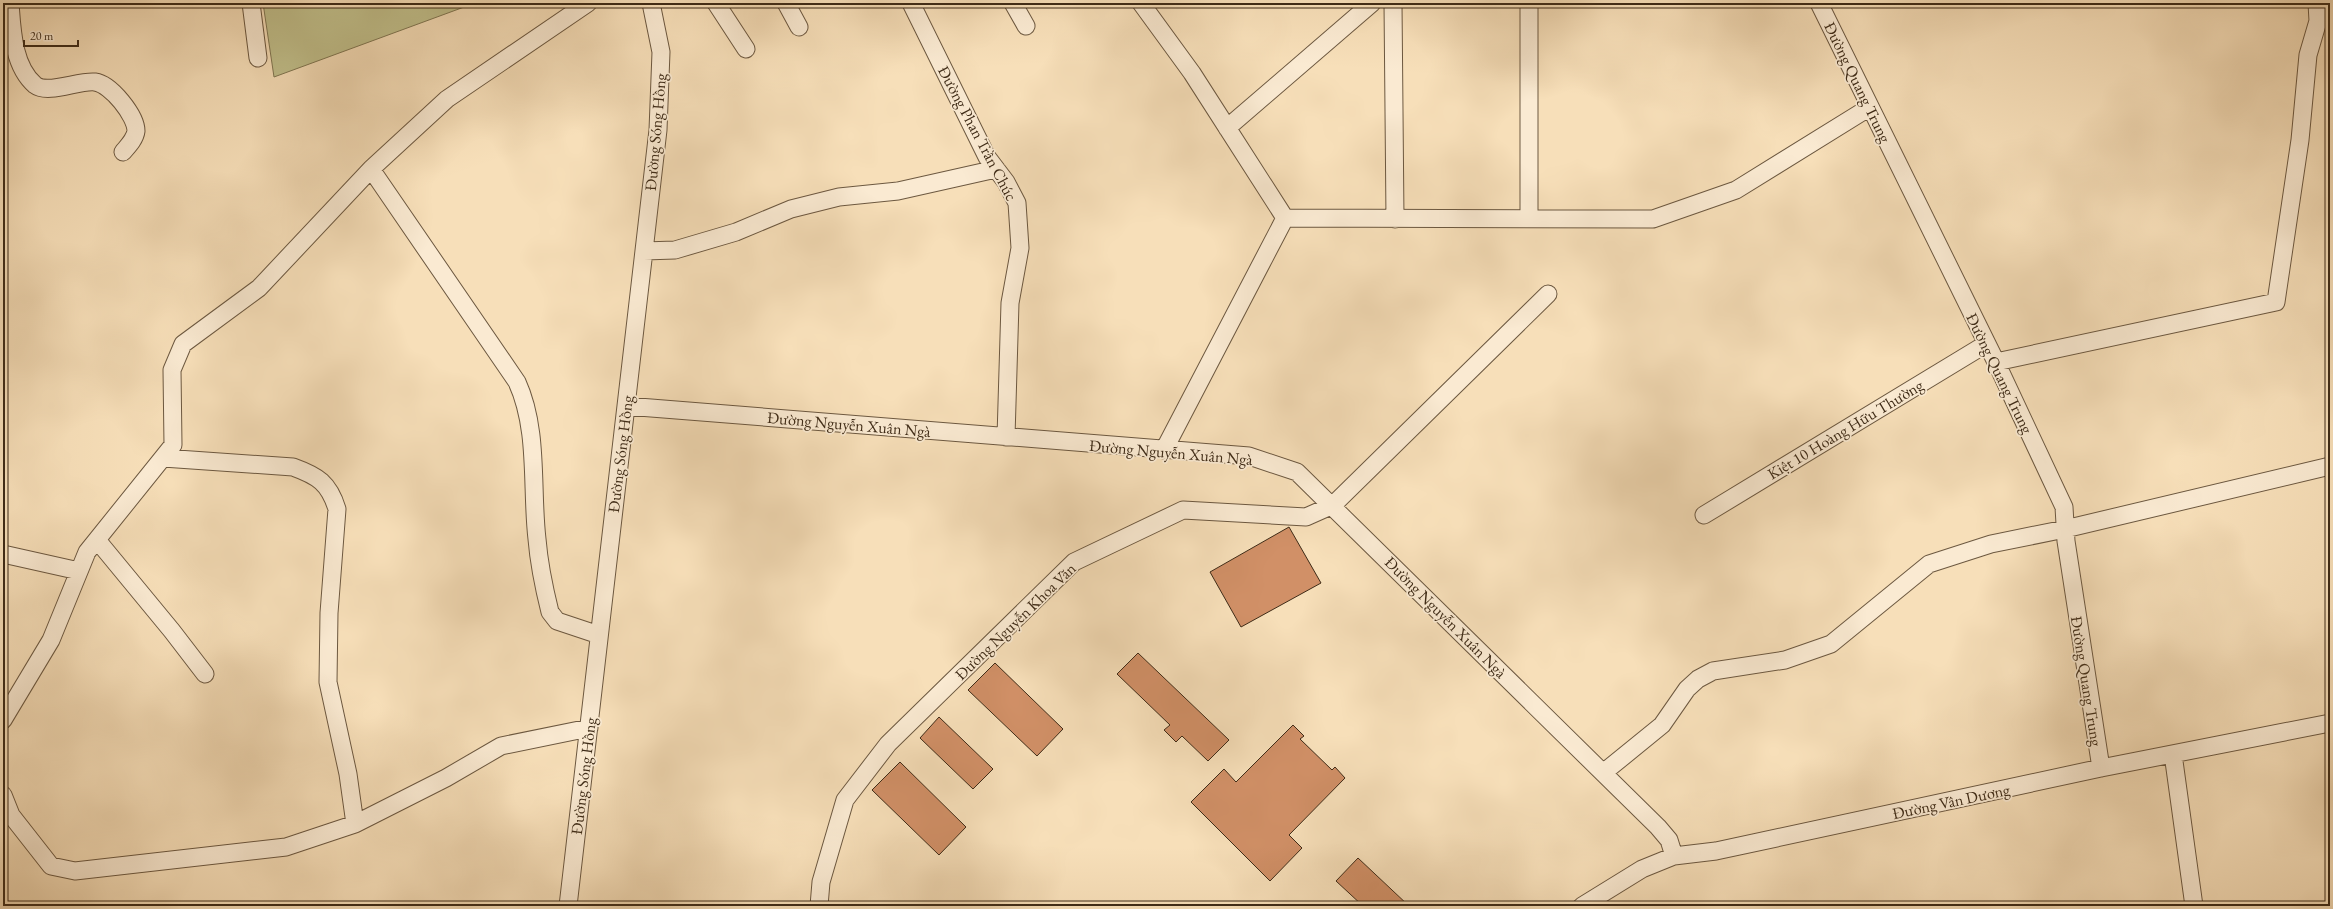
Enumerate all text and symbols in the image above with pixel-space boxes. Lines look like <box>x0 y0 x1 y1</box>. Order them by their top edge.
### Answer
street label: Đường Quang Trung <box>1819 18 1896 147</box>
scale bar <box>24 22 78 48</box>
text: 20 m <box>30 28 54 44</box>
street label: Đường Phan Trần Chúc <box>933 62 1022 204</box>
street label: Đường Sóng Hồng <box>640 71 671 192</box>
street label: Đường Quang Trung <box>1961 309 2038 438</box>
street label: Kiệt 10 Hoàng Hữu Thường <box>1763 374 1928 484</box>
street label: Đường Sóng Hồng <box>603 393 638 514</box>
street label: Đường Nguyễn Xuân Ngà <box>766 407 932 442</box>
street label: Đường Nguyễn Xuân Ngà <box>1088 435 1254 470</box>
street label: Đường Nguyễn Xuân Ngà <box>1380 552 1512 683</box>
street label: Đường Nguyễn Khoa Văn <box>950 558 1081 685</box>
street label: Đường Quang Trung <box>2066 614 2107 749</box>
street label: Đường Sóng Hồng <box>566 715 601 836</box>
street label: Đường Vân Dương <box>1890 779 2013 824</box>

